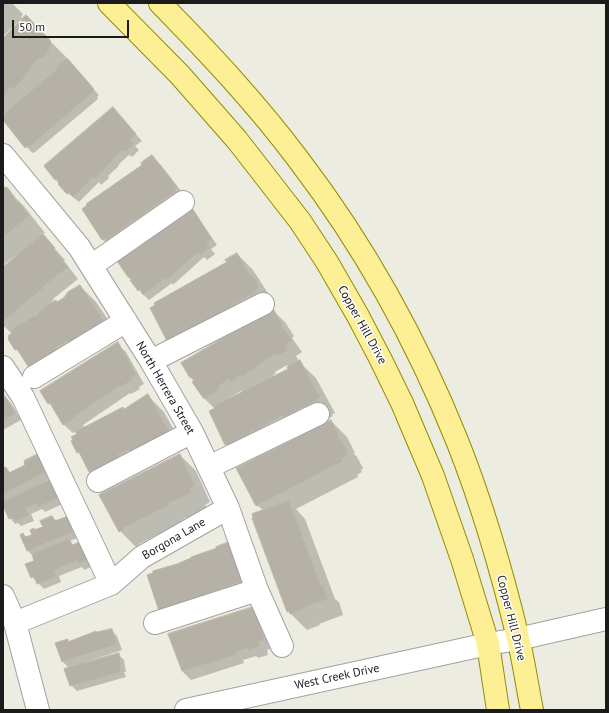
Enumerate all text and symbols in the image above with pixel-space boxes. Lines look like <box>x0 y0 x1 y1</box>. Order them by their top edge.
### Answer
scale bar <box>14 12 131 38</box>
text: 50 m <box>19 19 45 34</box>
street label: Copper Hill Drive <box>334 283 390 367</box>
street label: North Herrera Street <box>132 339 198 437</box>
street label: Borgona Lane <box>140 515 208 563</box>
street label: Copper Hill Drive <box>493 574 529 662</box>
street label: West Creek Drive <box>293 661 381 693</box>

